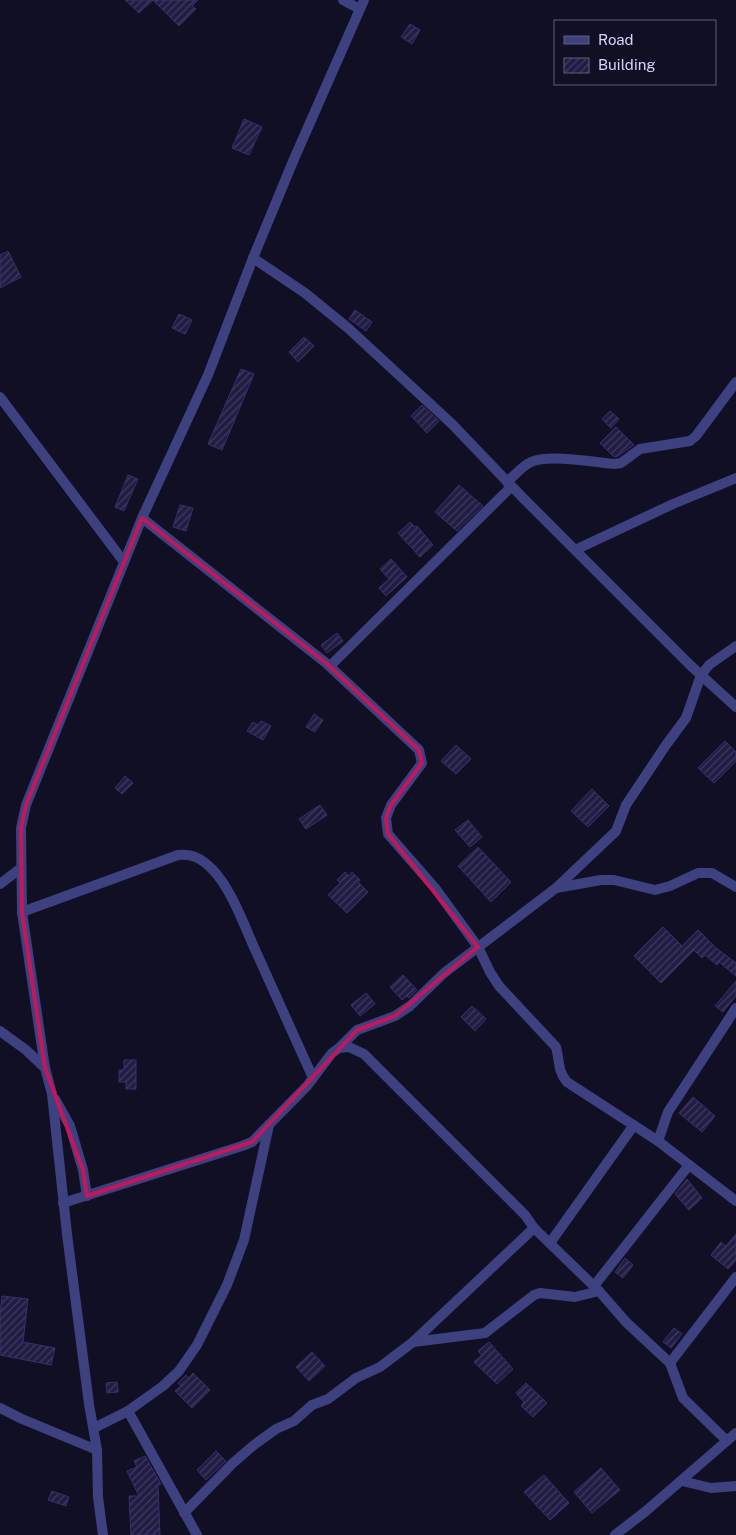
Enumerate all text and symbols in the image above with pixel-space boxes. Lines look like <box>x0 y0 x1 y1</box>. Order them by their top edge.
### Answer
legend <box>554 20 716 85</box>
text: Road <box>598 31 634 48</box>
text: Building <box>598 56 656 73</box>

